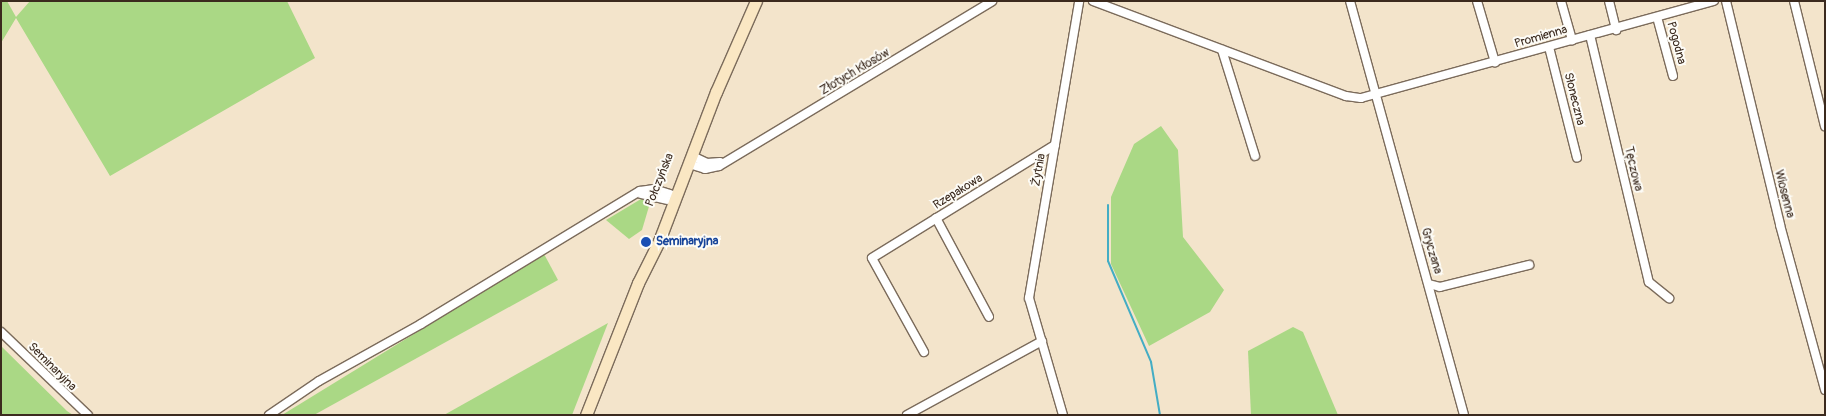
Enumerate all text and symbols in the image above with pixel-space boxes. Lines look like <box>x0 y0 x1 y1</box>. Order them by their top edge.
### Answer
street label: Pogodna <box>1663 20 1689 66</box>
street label: Promienna <box>1513 23 1569 51</box>
street label: Złotych Kłosów <box>818 46 892 98</box>
street label: Słoneczna <box>1561 71 1587 127</box>
street label: Tęczowa <box>1621 145 1645 193</box>
street label: Połczyńska <box>643 151 677 209</box>
street label: Żytnia <box>1029 152 1049 188</box>
street label: Wiosenna <box>1771 168 1797 220</box>
street label: Rzepakowa <box>931 171 985 213</box>
street label: Gryczana <box>1418 226 1444 276</box>
place label: Seminaryjna <box>656 235 718 249</box>
marker: Seminaryjna <box>640 236 652 248</box>
street label: Seminaryjna <box>25 340 79 394</box>

